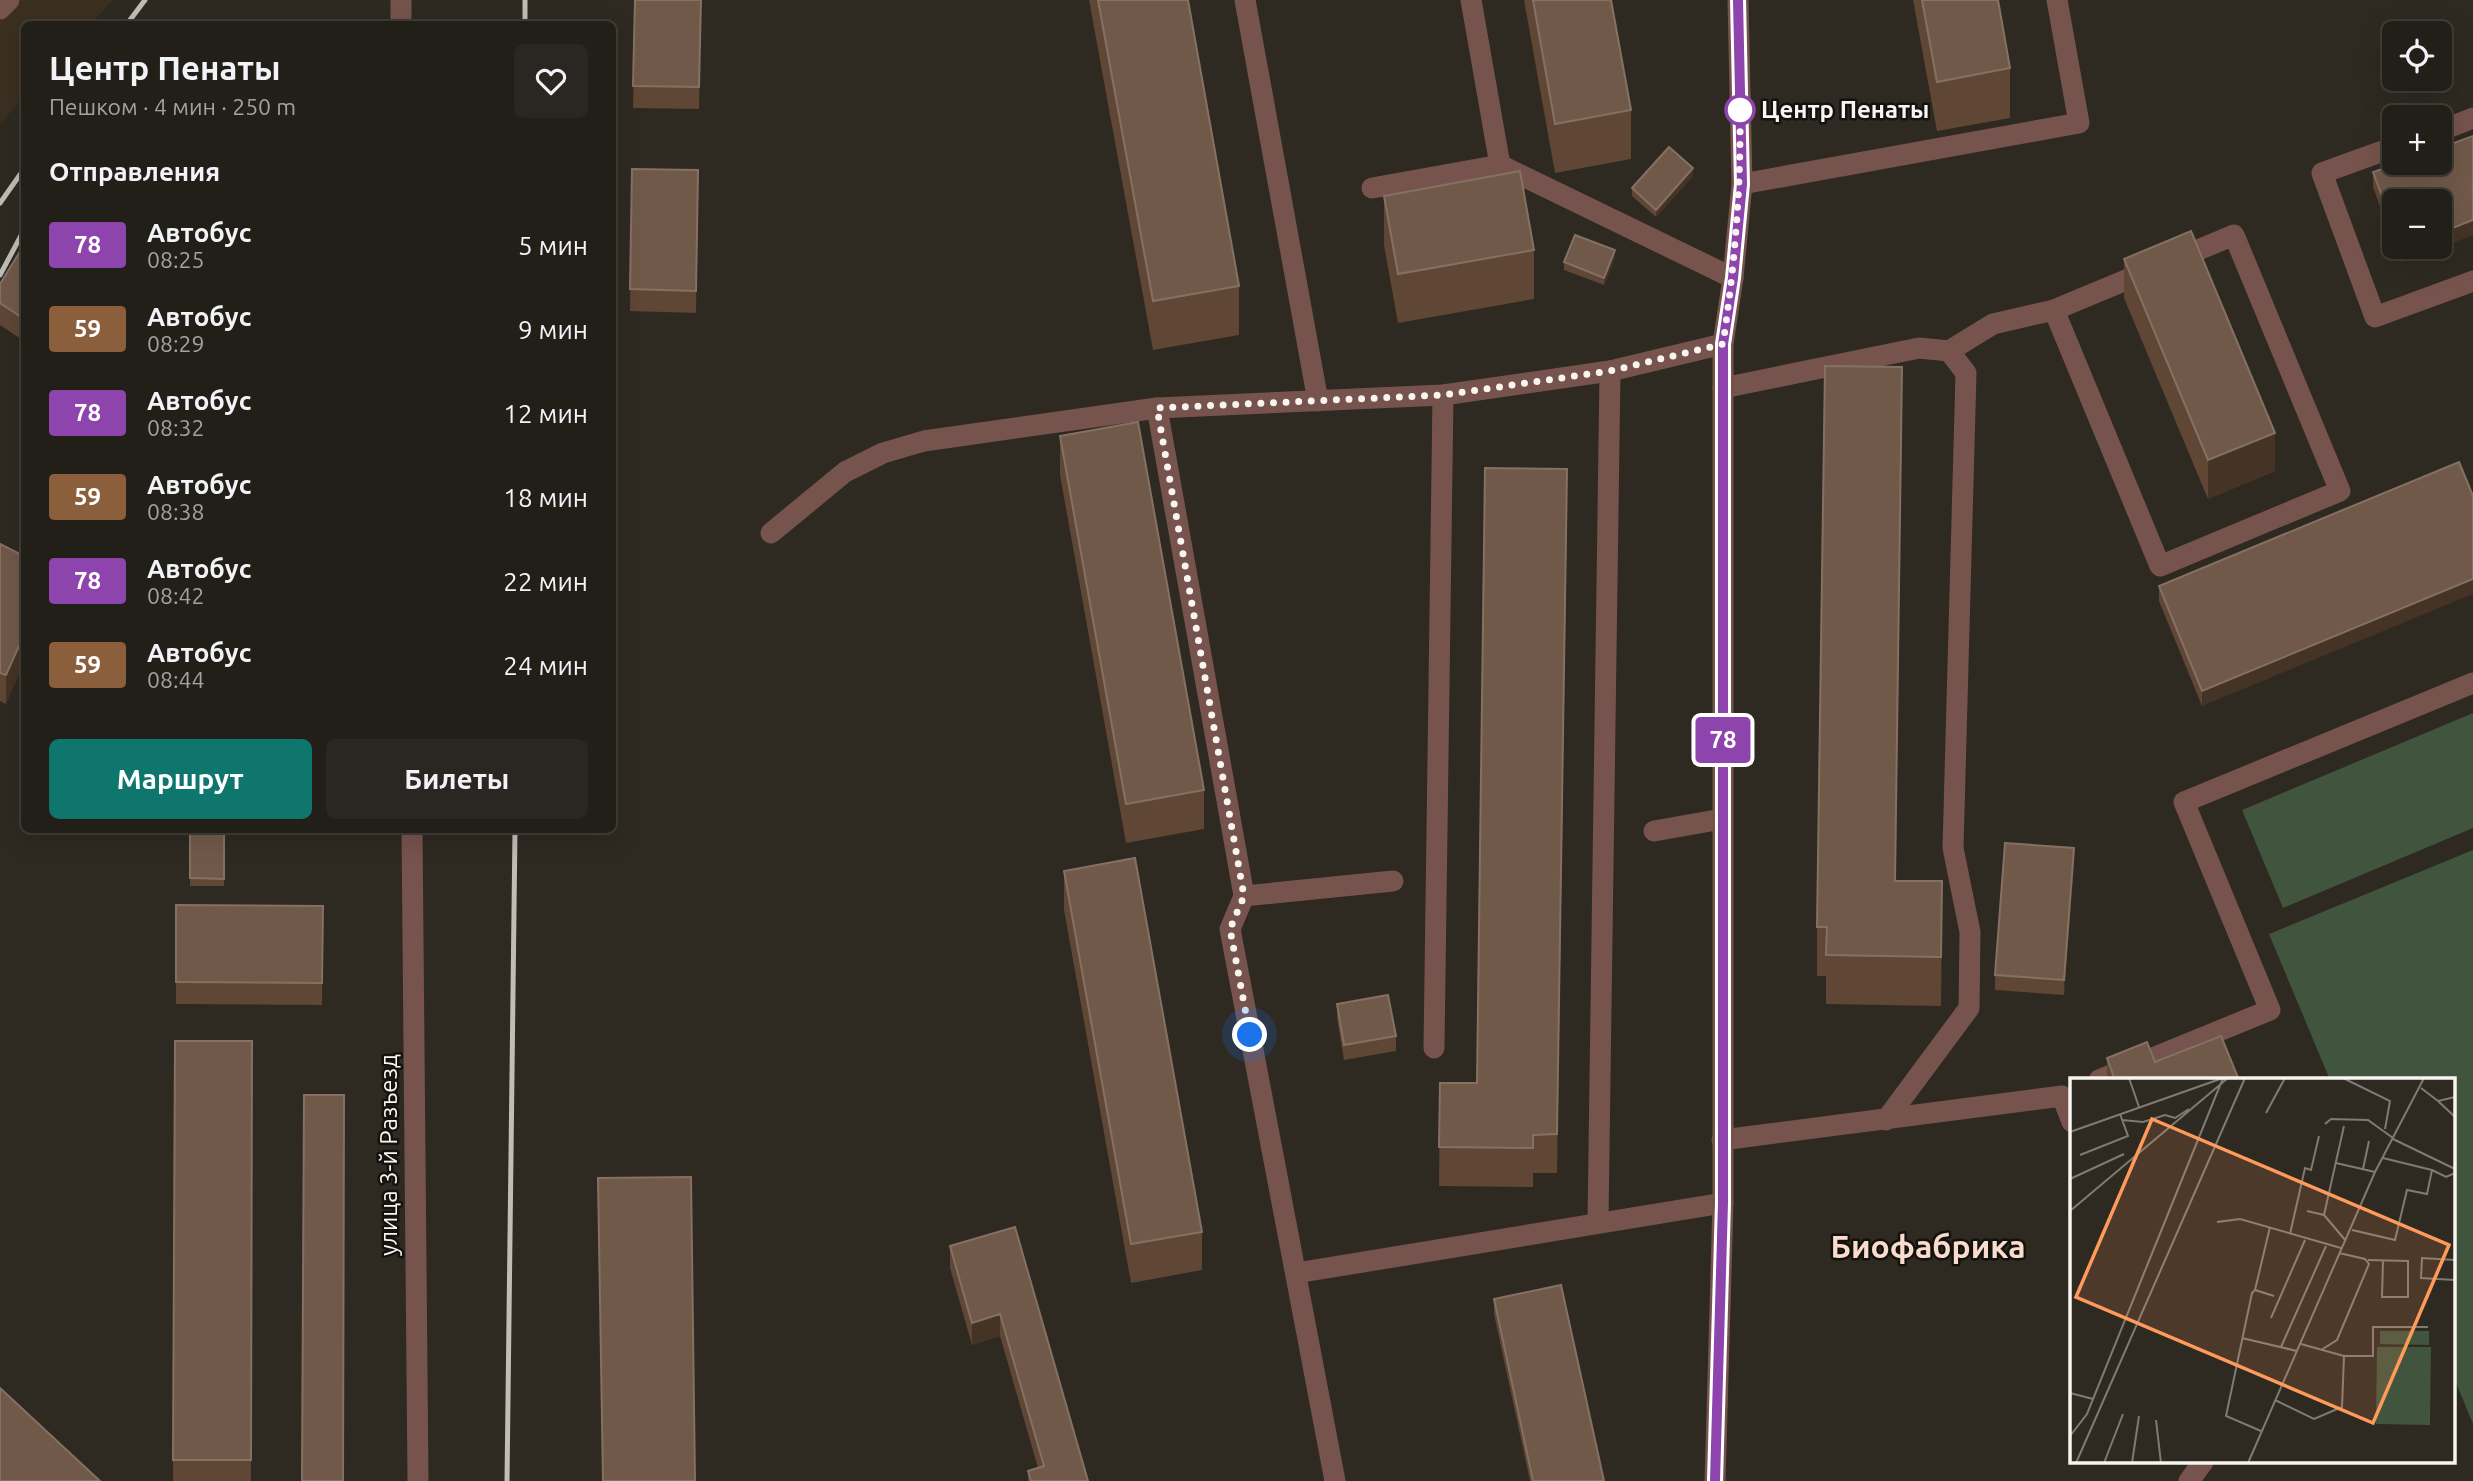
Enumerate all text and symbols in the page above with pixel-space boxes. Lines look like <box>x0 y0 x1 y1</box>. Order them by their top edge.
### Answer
map controls <box>2382 21 2452 259</box>
button: locate <box>2382 21 2452 91</box>
button: heart <box>514 44 588 118</box>
text: Центр Пенаты <box>49 49 281 86</box>
text: Пешком · 4 мин · 250 m <box>49 94 296 119</box>
marker: Центр Пенаты <box>1725 95 1755 125</box>
place label: Центр Пенаты <box>1761 96 1929 123</box>
button: + <box>2382 105 2452 175</box>
text: Отправления <box>49 157 220 186</box>
button: − <box>2382 189 2452 259</box>
text: Автобус <box>147 218 251 247</box>
text: 78 <box>74 231 101 258</box>
text: 5 мин <box>518 231 588 260</box>
text: 08:25 <box>147 247 205 272</box>
text: Автобус <box>147 302 251 331</box>
text: 59 <box>74 315 101 342</box>
text: 9 мин <box>518 315 588 344</box>
text: 08:29 <box>147 331 205 356</box>
text: Автобус <box>147 386 251 415</box>
text: 78 <box>74 399 101 426</box>
text: 12 мин <box>503 399 588 428</box>
text: 08:32 <box>147 415 205 440</box>
text: Автобус <box>147 470 251 499</box>
text: 59 <box>74 483 101 510</box>
text: 18 мин <box>503 483 588 512</box>
text: 08:38 <box>147 499 205 524</box>
text: Автобус <box>147 554 251 583</box>
text: 78 <box>74 567 101 594</box>
text: 22 мин <box>503 567 588 596</box>
text: 08:42 <box>147 583 205 608</box>
text: Автобус <box>147 638 251 667</box>
text: 59 <box>74 651 101 678</box>
text: 24 мин <box>503 651 588 680</box>
text: 08:44 <box>147 667 205 692</box>
line badge: 78 <box>1692 717 1754 763</box>
text: 78 <box>1709 726 1737 753</box>
button: Маршрут <box>49 739 312 819</box>
button: Билеты <box>326 739 588 819</box>
your location <box>1232 1017 1267 1052</box>
street label: улица 3-й Разъезд <box>375 1054 402 1256</box>
inset map <box>2070 1078 2456 1464</box>
district label: Биофабрика <box>1830 1228 2026 1264</box>

